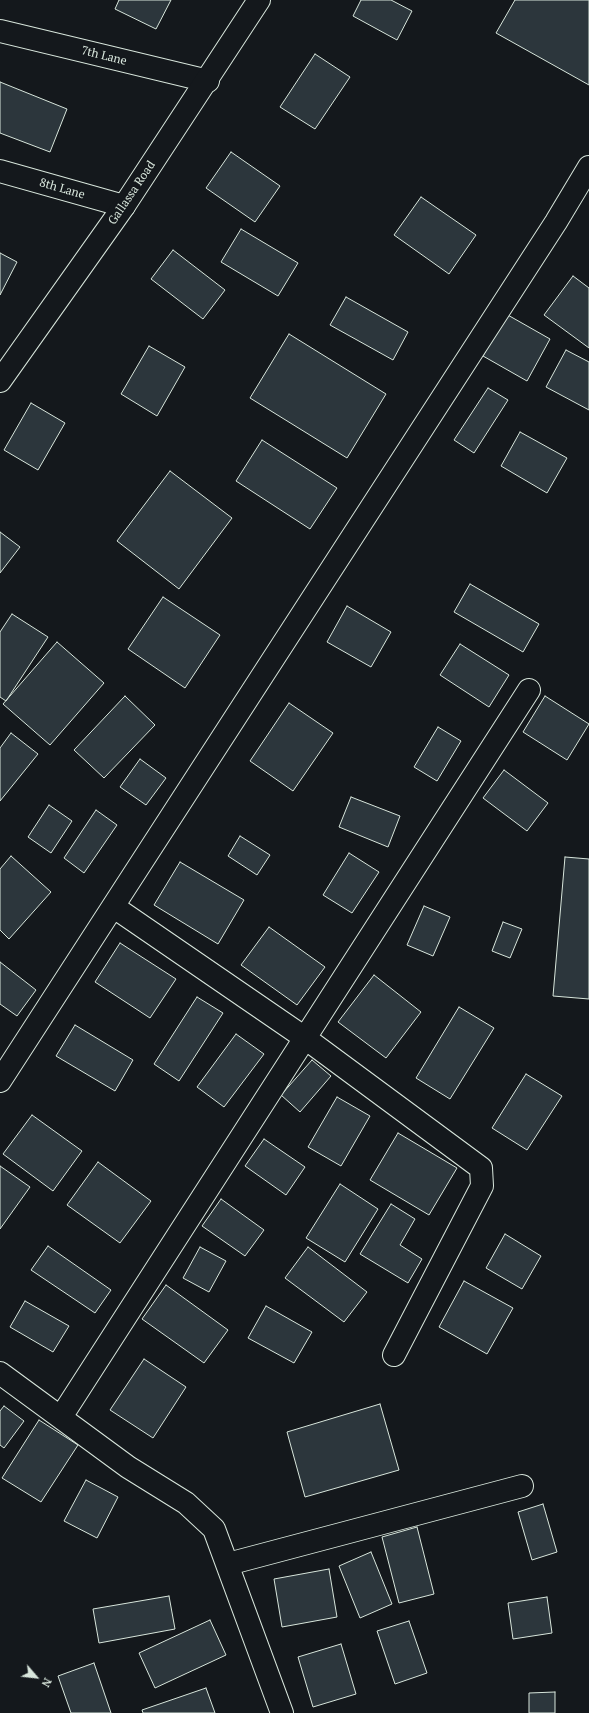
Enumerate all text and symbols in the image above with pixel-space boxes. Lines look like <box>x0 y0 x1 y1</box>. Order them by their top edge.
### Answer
street label: 7th Lane <box>80 43 128 69</box>
street label: Gallassa Road <box>105 158 159 228</box>
street label: 8th Lane <box>38 176 86 202</box>
north arrow <box>16 1657 56 1697</box>
text: N <box>38 1676 55 1690</box>

